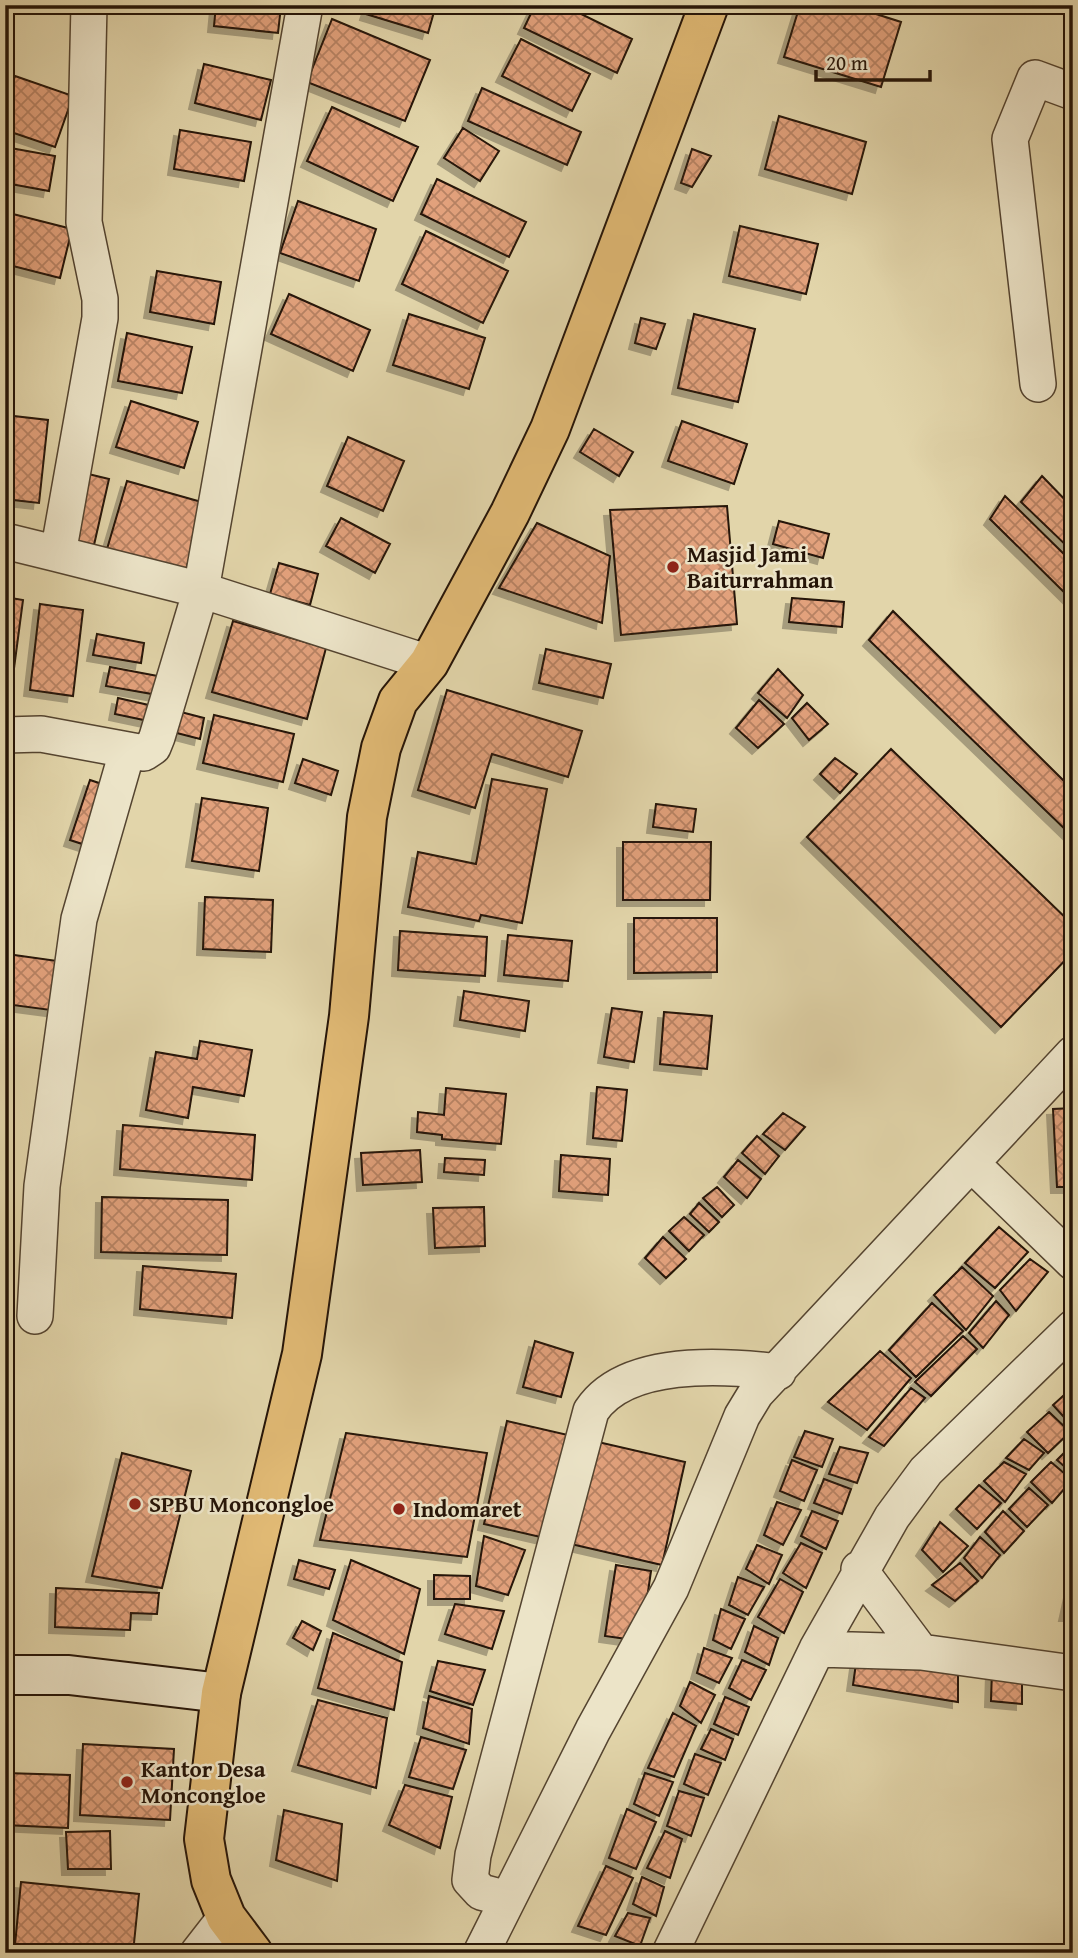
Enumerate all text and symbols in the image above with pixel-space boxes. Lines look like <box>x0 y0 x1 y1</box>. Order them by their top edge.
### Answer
scale bar <box>816 38 929 82</box>
text: 20 m <box>826 47 868 78</box>
place label: Masjid Jami Baiturrahman <box>687 537 834 596</box>
marker: Masjid Jami Baiturrahman <box>665 559 681 575</box>
place label: SPBU Moncongloe <box>149 1487 334 1520</box>
place label: Indomaret <box>413 1492 522 1525</box>
marker: SPBU Moncongloe <box>127 1496 143 1512</box>
marker: Indomaret <box>391 1501 407 1517</box>
place label: Kantor Desa Moncongloe <box>141 1752 266 1811</box>
marker: Kantor Desa Moncongloe <box>119 1774 135 1790</box>

